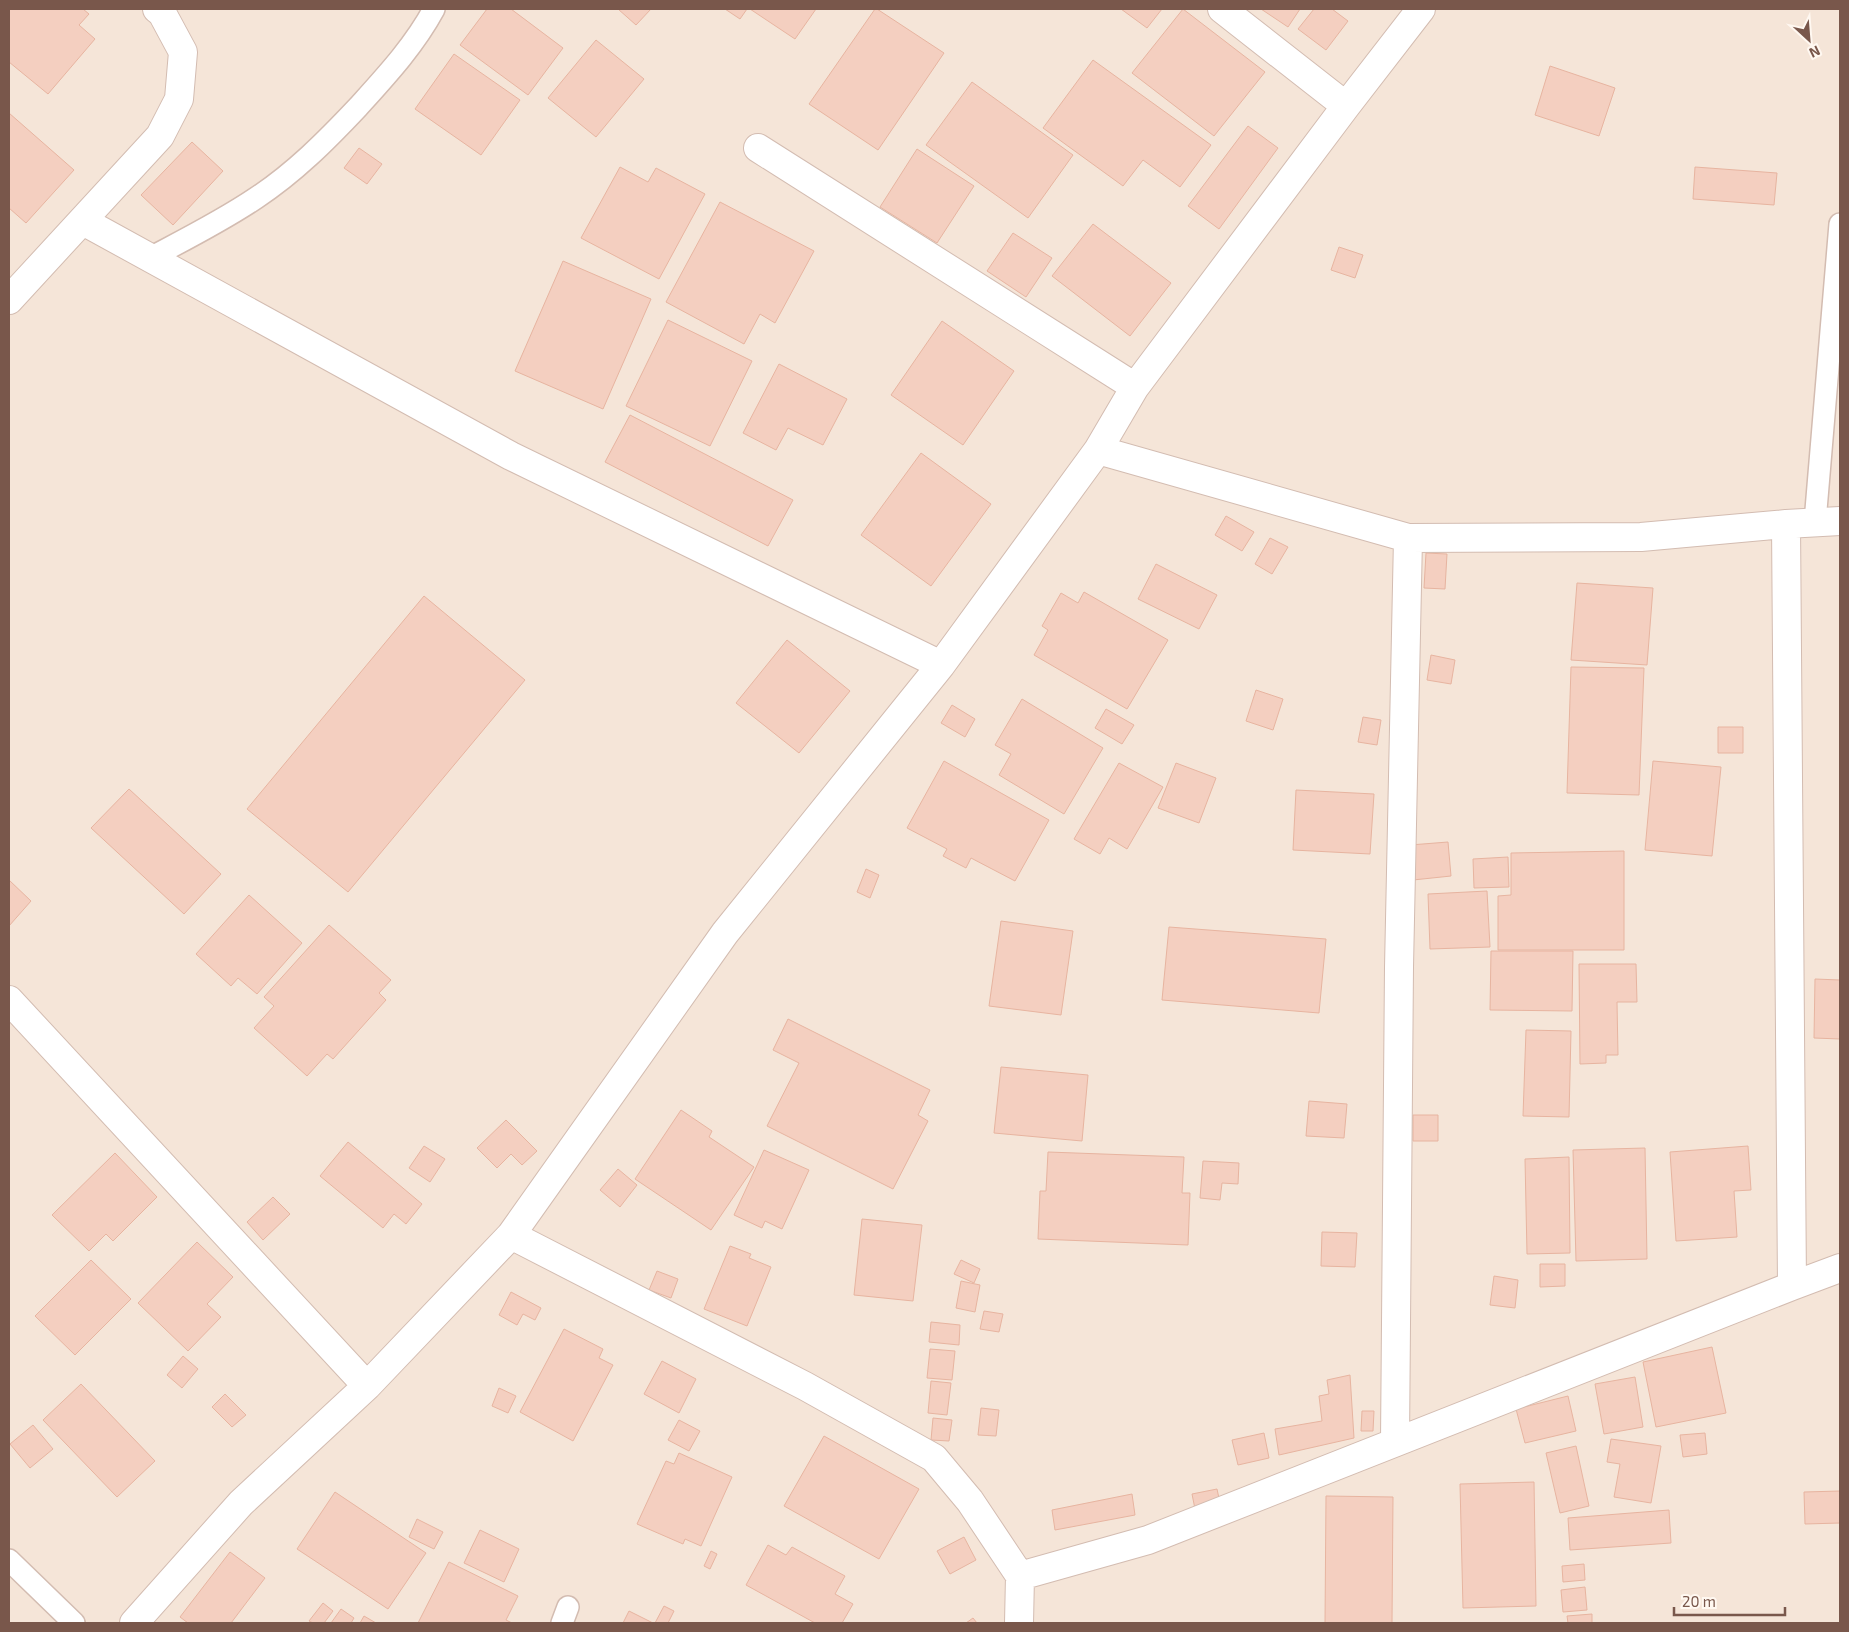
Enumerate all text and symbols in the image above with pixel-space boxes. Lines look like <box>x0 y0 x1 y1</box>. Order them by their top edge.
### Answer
north arrow <box>1784 15 1834 65</box>
text: N <box>1807 42 1823 62</box>
scale bar <box>1674 1584 1785 1616</box>
text: 20 m <box>1682 1592 1716 1610</box>

